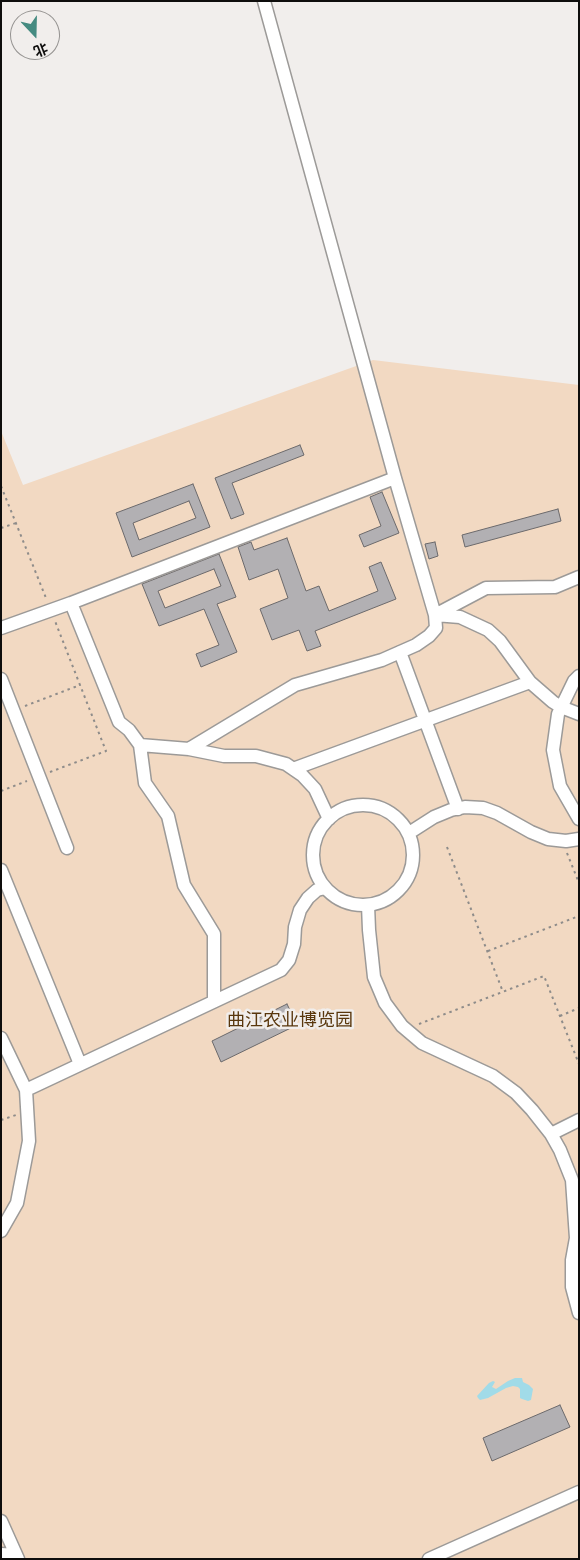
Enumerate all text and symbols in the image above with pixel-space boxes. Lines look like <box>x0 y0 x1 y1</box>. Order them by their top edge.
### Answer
north arrow <box>10 10 60 60</box>
text: 北 <box>31 38 50 59</box>
park label: 曲江农业博览园 <box>227 1011 353 1033</box>

